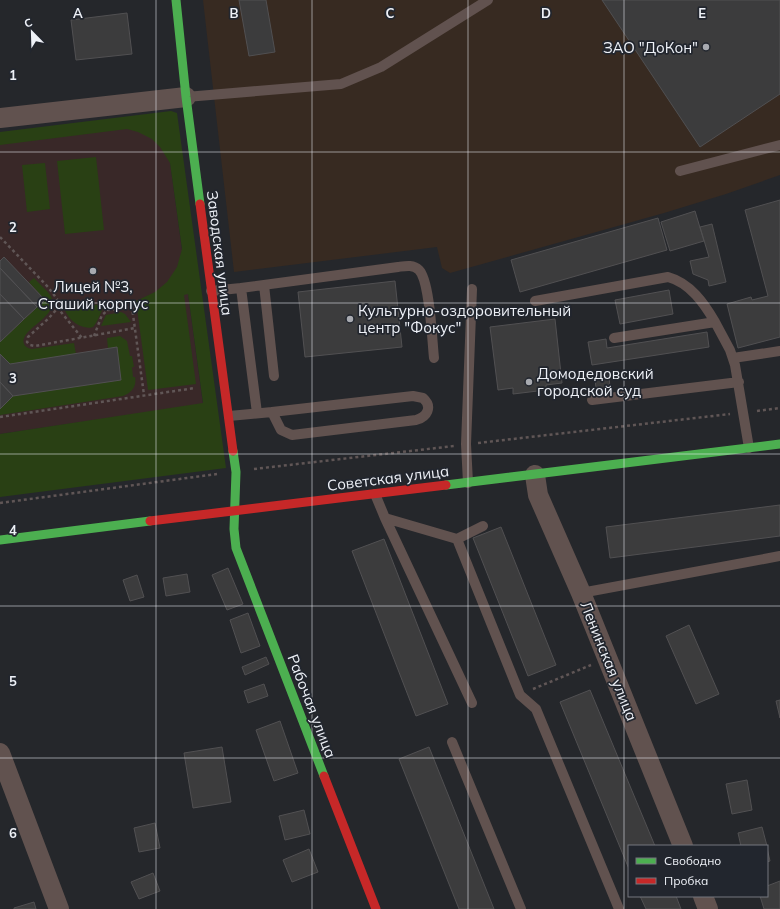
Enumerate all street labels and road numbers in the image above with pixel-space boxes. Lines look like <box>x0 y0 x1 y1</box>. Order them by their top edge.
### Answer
street label: Заводская улица <box>203 189 237 317</box>
street label: Советская улица <box>326 461 450 495</box>
street label: Ленинская улица <box>576 598 642 724</box>
street label: Рабочая улица <box>283 651 341 761</box>

